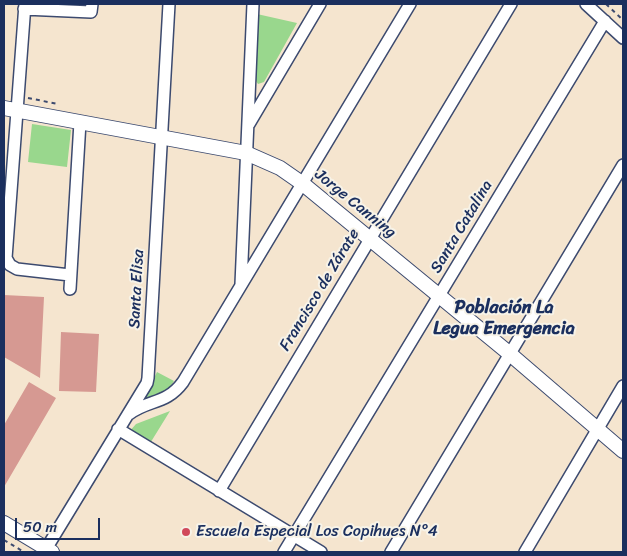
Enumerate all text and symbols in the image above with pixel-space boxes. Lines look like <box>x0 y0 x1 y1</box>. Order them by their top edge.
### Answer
street label: Jorge Canning <box>310 165 400 243</box>
street label: Santa Catalina <box>427 177 497 277</box>
street label: Francisco de Zárate <box>276 225 364 355</box>
street label: Santa Elisa <box>125 249 149 329</box>
district label: Población La Legua Emergencia <box>433 297 575 340</box>
scale bar <box>18 508 102 540</box>
text: 50 m <box>23 514 57 540</box>
place label: Escuela Especial Los Copihues N°4 <box>196 522 438 542</box>
marker: Escuela Especial Los Copihues N°4 <box>180 526 192 538</box>

